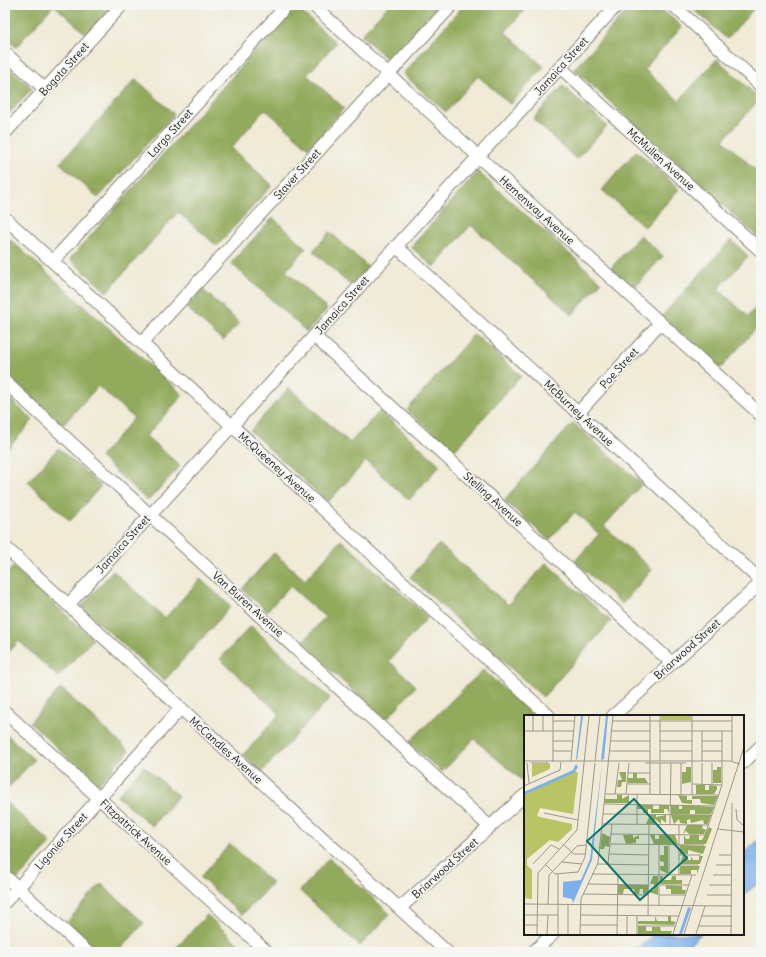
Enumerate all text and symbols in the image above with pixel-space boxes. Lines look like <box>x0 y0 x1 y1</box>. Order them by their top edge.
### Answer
street label: Jamaica Street <box>531 34 591 98</box>
street label: Bogota Street <box>36 39 92 99</box>
street label: Largo Street <box>144 105 196 160</box>
street label: McMullen Avenue <box>624 125 698 193</box>
street label: Staver Street <box>271 145 324 202</box>
street label: Hemenway Avenue <box>497 173 577 247</box>
street label: Jamaica Street <box>312 273 372 337</box>
street label: Poe Street <box>597 344 641 391</box>
street label: McBurney Avenue <box>541 377 617 449</box>
street label: McQueeney Avenue <box>236 429 318 505</box>
street label: Stelling Avenue <box>461 469 526 529</box>
street label: Jamaica Street <box>93 512 153 576</box>
street label: Van Buren Avenue <box>209 568 287 640</box>
street label: Briarwood Street <box>651 615 723 682</box>
street label: McCandles Avenue <box>187 714 265 787</box>
inset map <box>524 715 744 935</box>
street label: Fitzpatrick Avenue <box>97 796 175 868</box>
street label: Ligonier Street <box>32 809 90 872</box>
street label: Briarwood Street <box>409 834 481 901</box>

